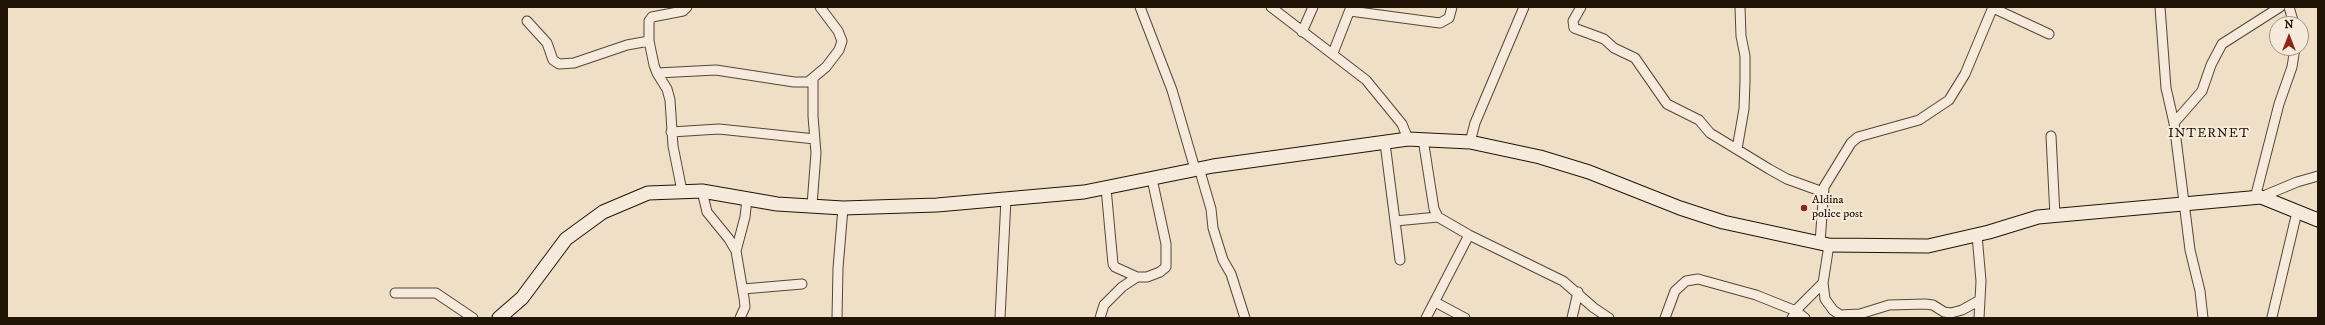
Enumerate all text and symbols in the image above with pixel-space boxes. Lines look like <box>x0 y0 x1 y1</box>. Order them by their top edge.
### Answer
north arrow <box>2269 16 2309 56</box>
text: N <box>2284 18 2294 32</box>
district label: INTERNET <box>2168 126 2250 142</box>
place label: Aldina police post <box>1812 194 1863 222</box>
marker: Aldina police post <box>1799 203 1809 213</box>

